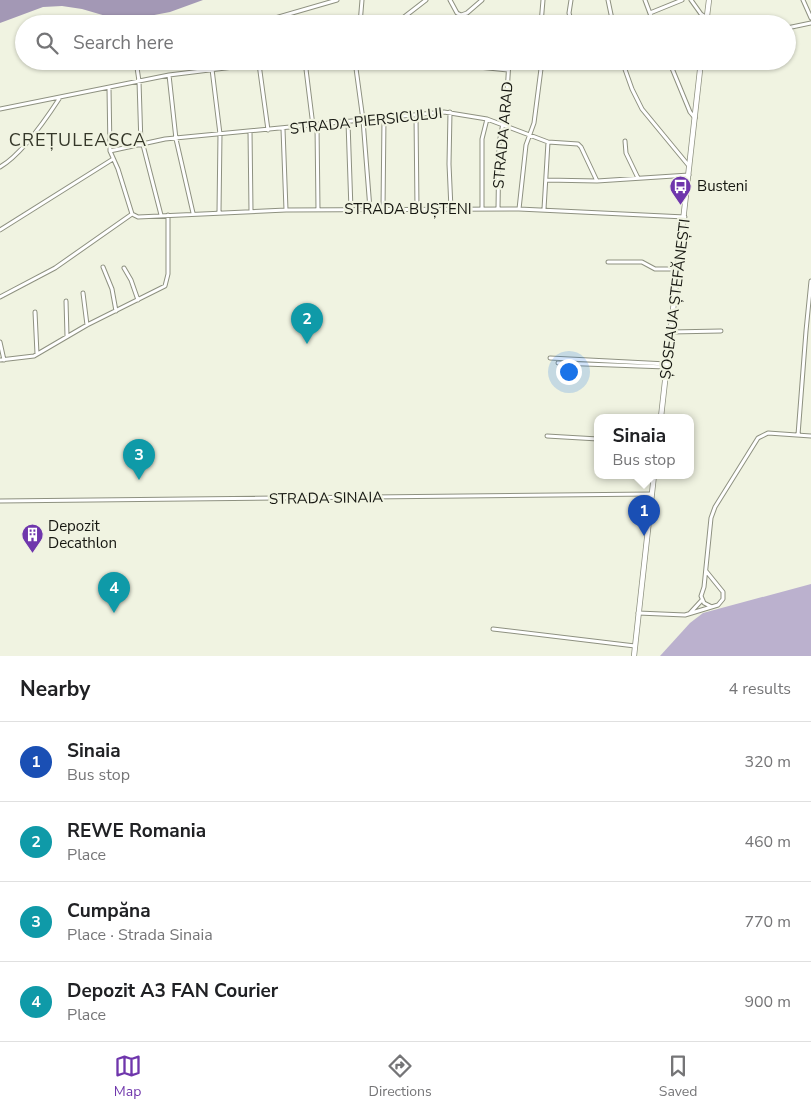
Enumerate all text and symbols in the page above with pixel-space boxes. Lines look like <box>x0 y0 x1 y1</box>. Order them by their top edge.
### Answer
search box <box>15 15 796 70</box>
icon: search <box>33 29 61 57</box>
text: Search here <box>73 30 174 56</box>
street label: STRADA ARAD <box>488 81 518 189</box>
street label: STRADA PIERSICULUI <box>289 103 443 139</box>
district label: CREȚULEASCA <box>9 128 147 152</box>
bus stop icon: Busteni <box>669 174 693 205</box>
place label: Busteni <box>697 176 748 196</box>
street label: STRADA BUȘTENI <box>344 199 472 219</box>
street label: ȘOSEAUA ȘTEFĂNEȘTI <box>655 218 695 380</box>
pin: 2 <box>291 303 323 344</box>
your location <box>556 359 582 385</box>
popup <box>594 414 694 479</box>
text: Sinaia <box>613 423 666 449</box>
pin: 3 <box>123 439 155 480</box>
text: Bus stop <box>613 449 675 471</box>
street label: STRADA SINAIA <box>269 487 383 509</box>
pin: 1 <box>628 495 660 536</box>
place label: Depozit Decathlon <box>48 516 117 553</box>
building icon: Depozit Decathlon <box>20 523 44 554</box>
pin: 4 <box>98 572 130 613</box>
text: Nearby <box>20 675 90 703</box>
text: 4 results <box>729 678 791 700</box>
text: Sinaia <box>67 738 121 764</box>
text: 1 <box>31 751 41 773</box>
text: 320 m <box>744 751 791 773</box>
text: Bus stop <box>67 764 130 786</box>
text: REWE Romania <box>67 818 206 844</box>
text: 2 <box>31 831 41 853</box>
text: 460 m <box>744 831 791 853</box>
text: Place <box>67 844 106 866</box>
text: Cumpăna <box>67 898 151 924</box>
text: 3 <box>31 911 41 933</box>
text: 770 m <box>744 911 791 933</box>
text: Place · Strada Sinaia <box>67 924 213 946</box>
text: Depozit A3 FAN Courier <box>67 978 278 1004</box>
text: 4 <box>31 991 41 1013</box>
text: 900 m <box>744 991 791 1013</box>
text: Place <box>67 1004 106 1026</box>
tab: Map <box>114 1052 142 1101</box>
tab: Directions <box>369 1052 432 1101</box>
tab: Saved <box>659 1052 697 1101</box>

